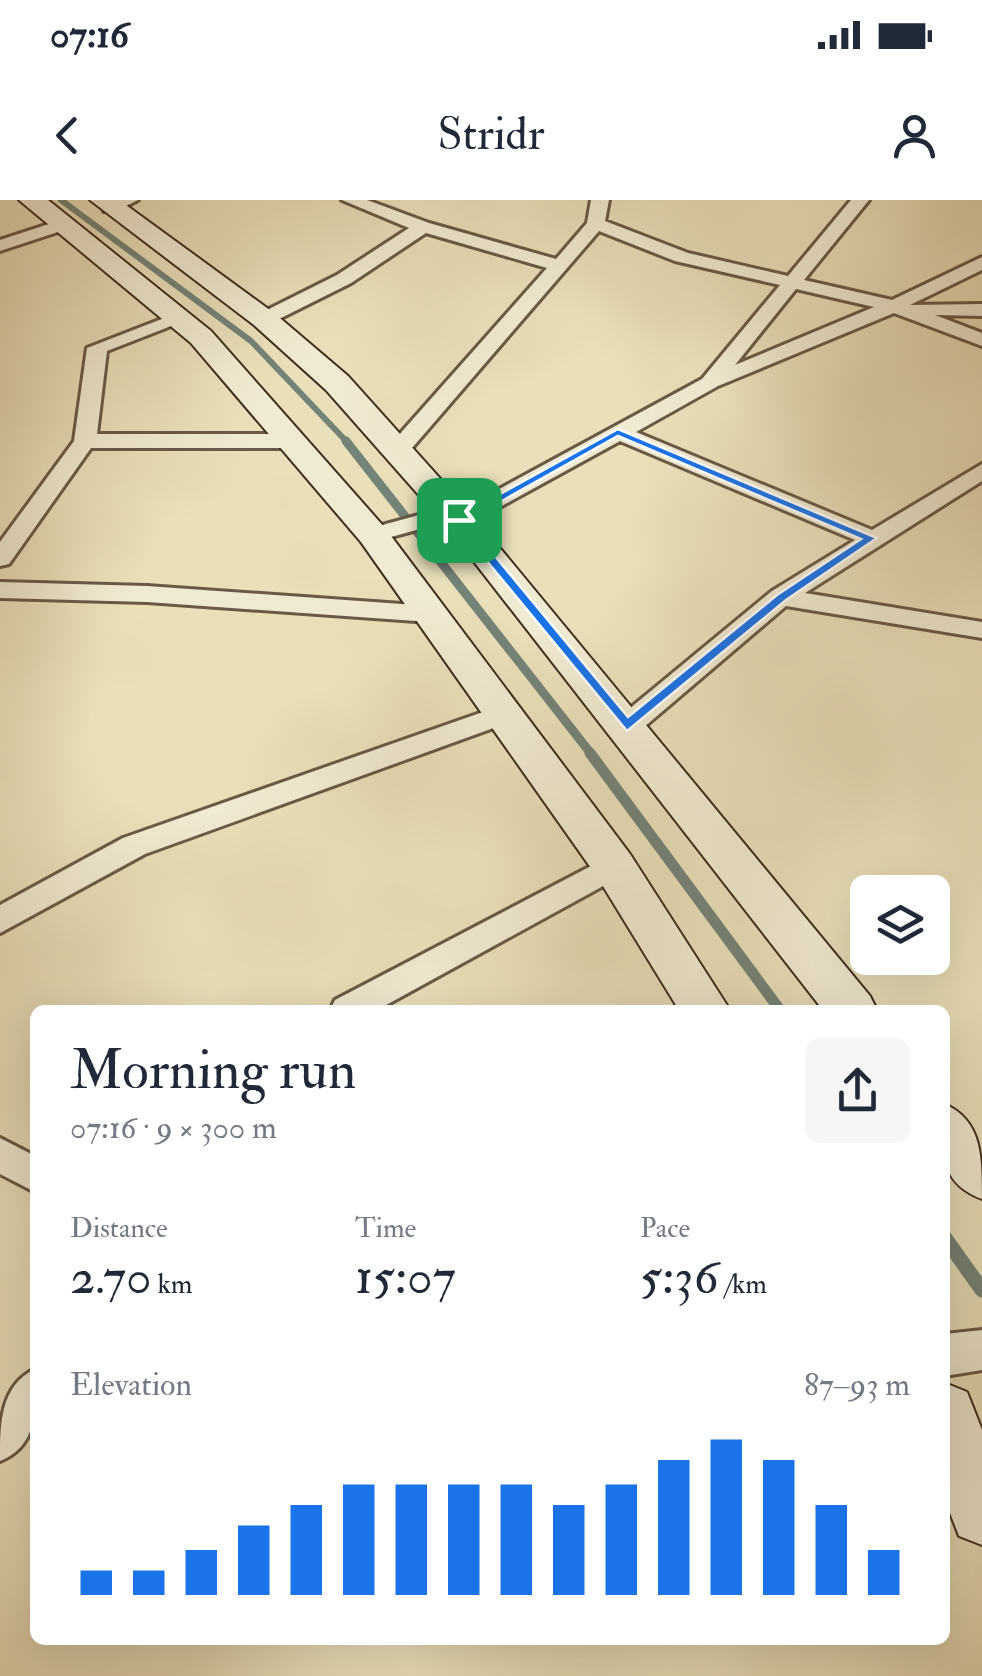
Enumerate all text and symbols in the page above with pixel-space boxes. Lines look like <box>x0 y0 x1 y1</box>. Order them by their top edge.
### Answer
text: 07:16 <box>50 11 129 59</box>
text: Stridr <box>437 107 545 163</box>
icon: back <box>40 108 95 163</box>
icon: person <box>887 108 942 163</box>
pin <box>417 478 502 563</box>
icon: arrive <box>432 493 487 548</box>
map controls <box>850 875 950 975</box>
button: layers <box>850 875 950 975</box>
text: Morning run <box>70 1036 356 1105</box>
button: share <box>805 1038 910 1143</box>
text: 07:16 · 9 × 300 m <box>70 1108 277 1148</box>
text: Distance <box>70 1211 168 1246</box>
text: Time <box>355 1211 416 1246</box>
text: Pace <box>640 1211 690 1246</box>
text: 2.70 <box>70 1246 152 1309</box>
text: 15:07 <box>355 1246 456 1309</box>
text: 5:36 <box>640 1246 719 1309</box>
text: km <box>152 1267 192 1302</box>
text: /km <box>719 1267 767 1302</box>
text: Elevation <box>70 1365 192 1405</box>
text: 87–93 m <box>804 1365 910 1405</box>

